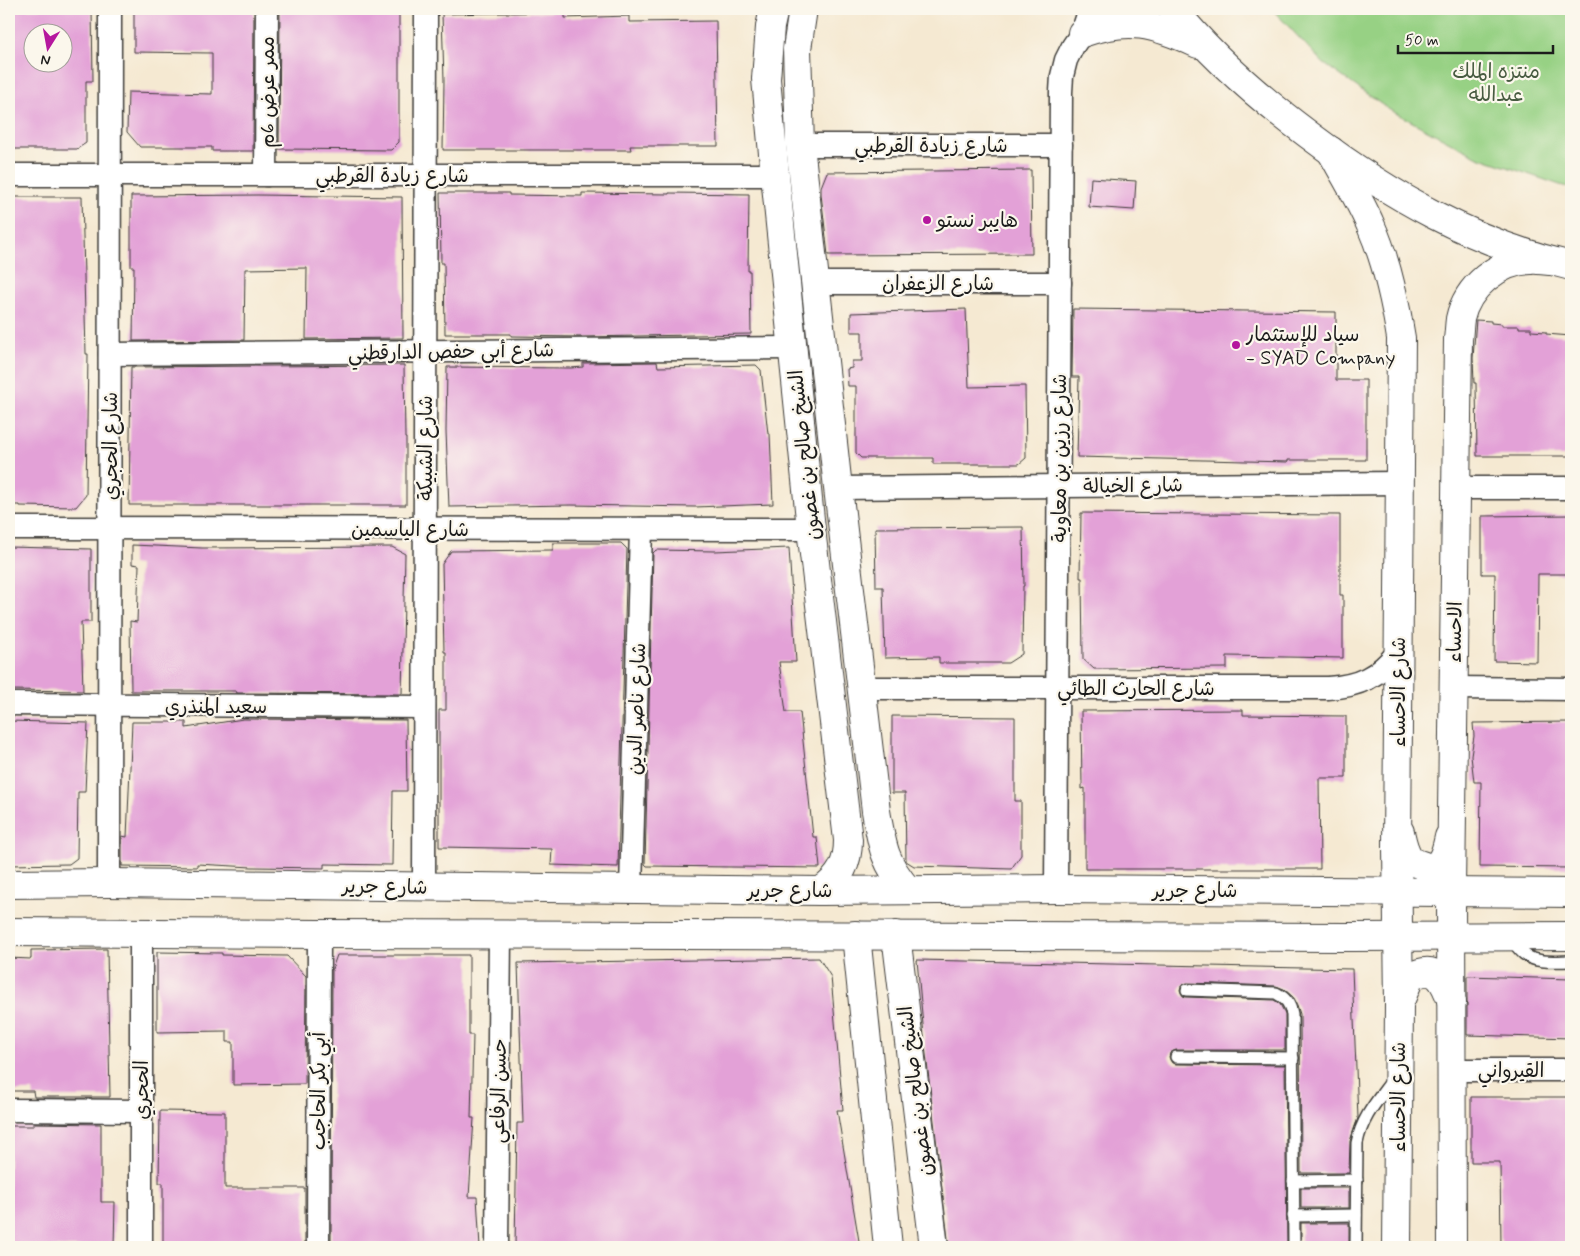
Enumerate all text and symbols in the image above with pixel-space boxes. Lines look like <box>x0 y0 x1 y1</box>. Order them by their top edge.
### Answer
north arrow <box>22 22 72 72</box>
scale bar <box>1398 22 1552 54</box>
text: 50 m <box>1405 31 1439 51</box>
street label: ممر عرض 6م <box>255 36 282 148</box>
text: N <box>39 50 52 70</box>
park label: منتزه الملك عبدالله <box>1452 59 1540 109</box>
street label: شارع زيادة القرطبي <box>854 133 1008 163</box>
street label: شارع زيادة القرطبي <box>315 163 469 193</box>
place label: هايبر نستو <box>935 208 1018 235</box>
marker: هايبر نستو <box>921 214 933 226</box>
street label: شارع الزعفران <box>882 271 994 298</box>
place label: سياد للإستثمار - SYAD Company <box>1245 322 1395 372</box>
street label: شارع أبي حفص الدارقطني <box>348 337 554 371</box>
marker: سياد للإستثمار - SYAD Company <box>1230 339 1242 351</box>
street label: الشيخ صالح بن غصون <box>783 368 828 541</box>
street label: شارع رزين بن معاوية <box>1047 374 1074 542</box>
street label: شارع الحجري <box>98 392 125 500</box>
street label: شارع الشبيكة <box>413 395 440 501</box>
street label: شارع الخيالة <box>1083 472 1183 501</box>
street label: شارع الياسمين <box>351 517 469 544</box>
street label: الاحساء <box>1441 601 1470 663</box>
street label: شارع الاحساء <box>1386 637 1413 747</box>
street label: شارع ناصر الدين <box>622 642 653 776</box>
street label: شارع الحارث الطائي <box>1057 676 1215 706</box>
street label: سعيد المنذري <box>165 694 267 721</box>
street label: شارع جرير <box>340 873 428 902</box>
street label: شارع جرير <box>745 878 833 905</box>
street label: شارع جرير <box>1150 878 1238 905</box>
street label: الشيخ صالح بن غصون <box>893 1004 940 1178</box>
street label: أبي بكر الحاجب <box>306 1032 336 1150</box>
street label: حسن الرفاعي <box>485 1038 517 1144</box>
street label: شارع الاحساء <box>1386 1042 1413 1152</box>
street label: القيرواني <box>1478 1058 1544 1088</box>
street label: الحجري <box>129 1060 156 1120</box>

